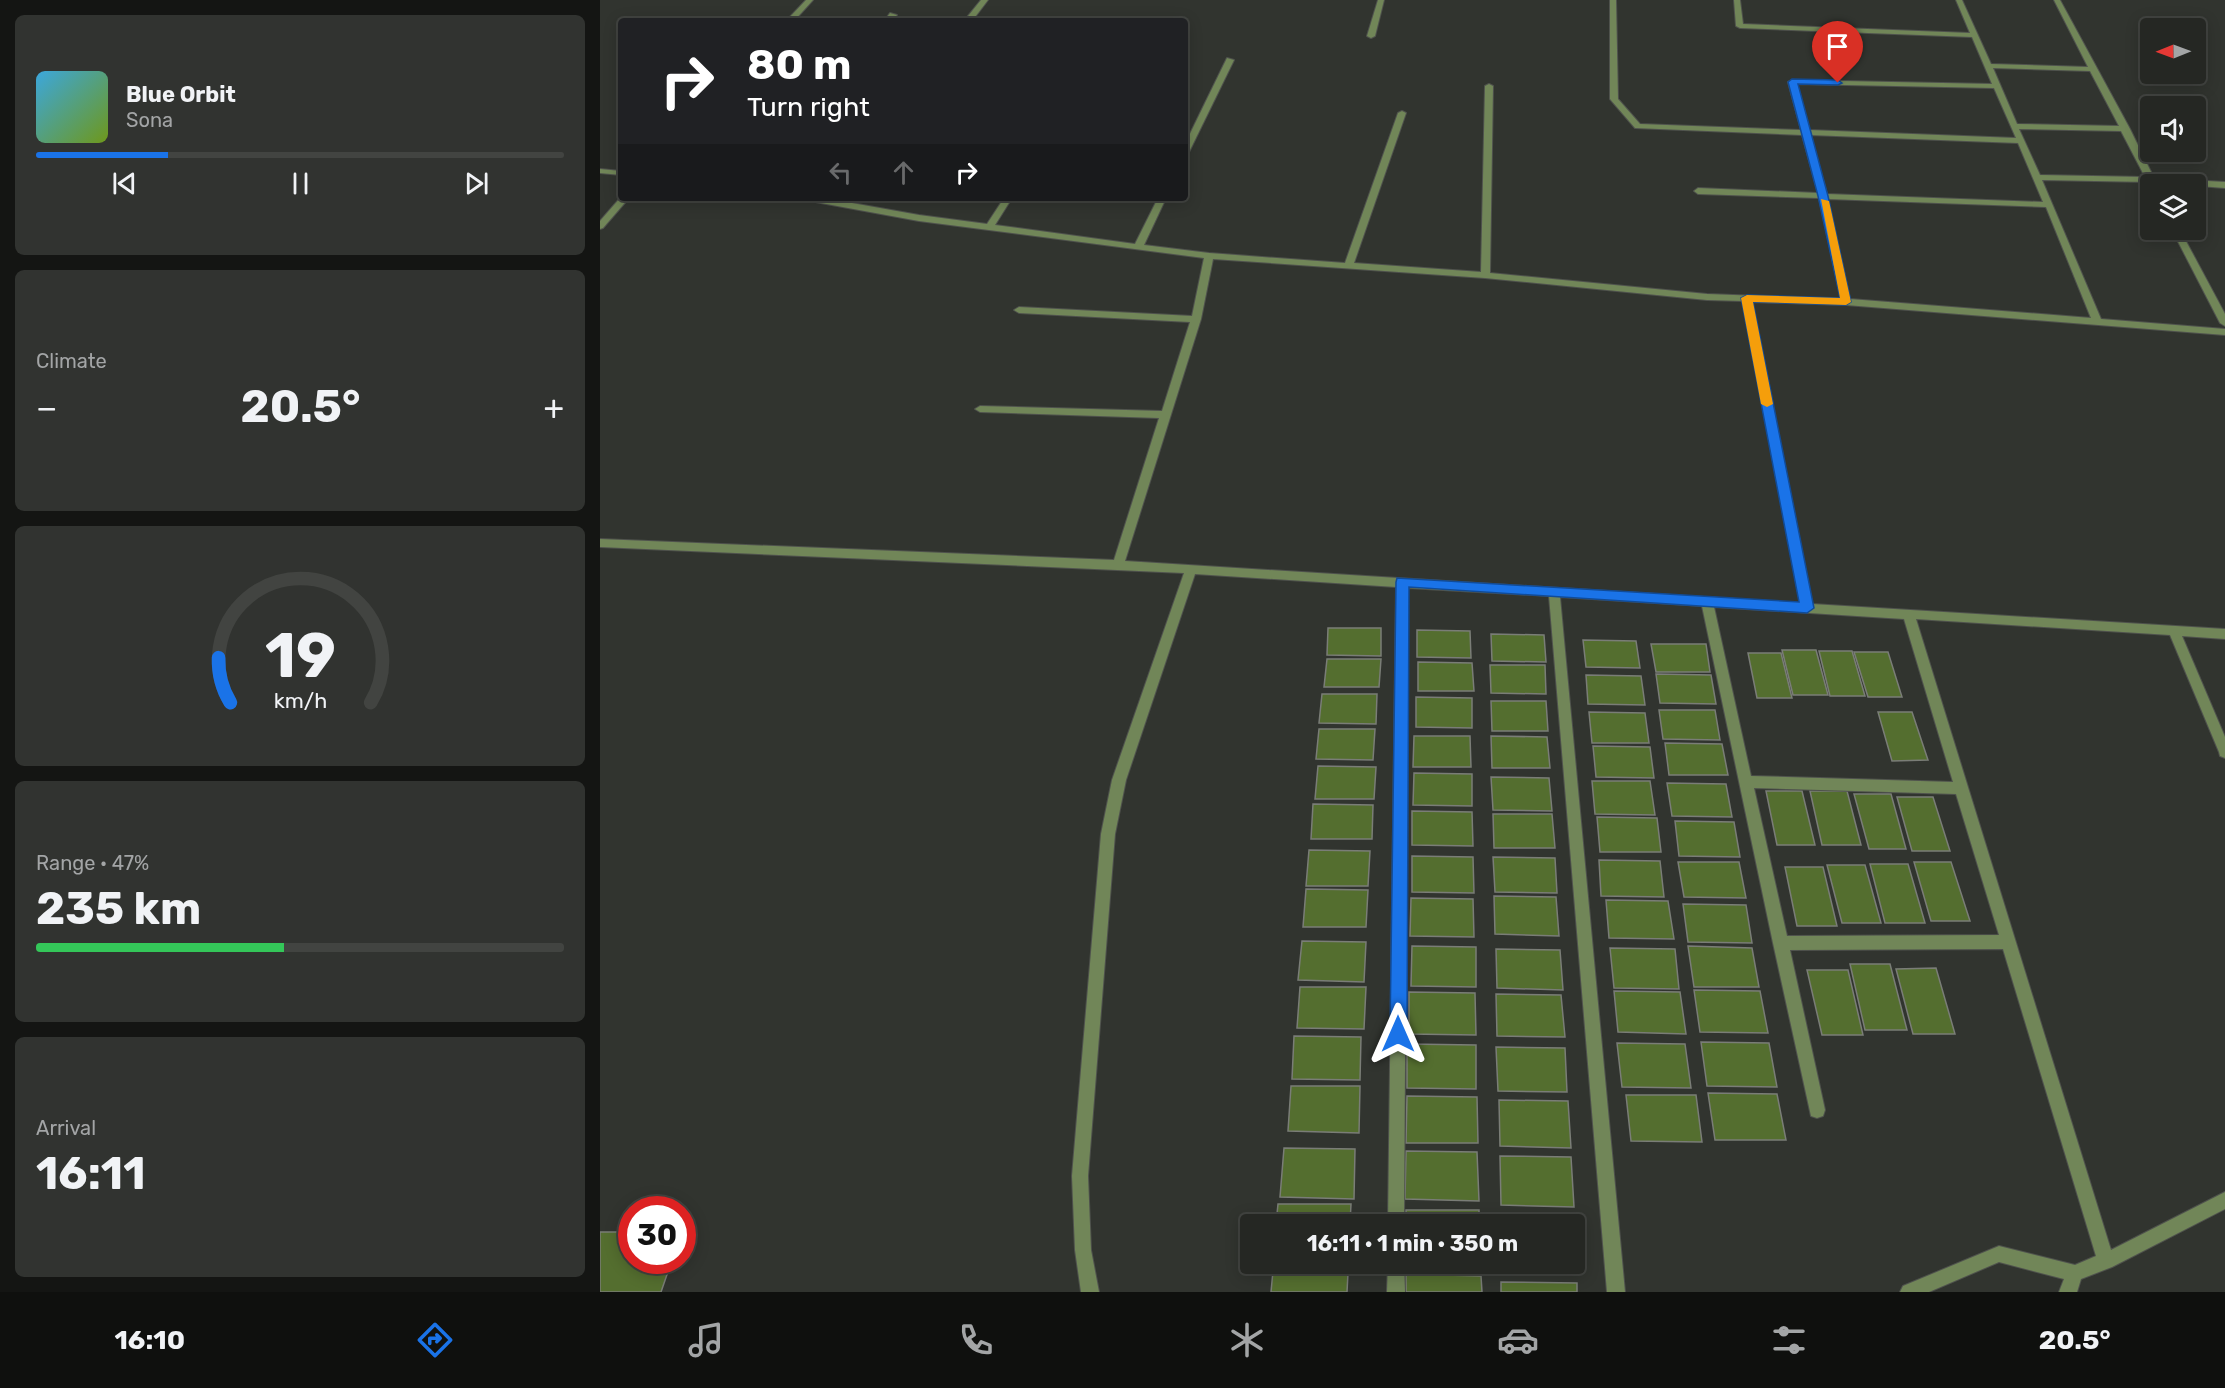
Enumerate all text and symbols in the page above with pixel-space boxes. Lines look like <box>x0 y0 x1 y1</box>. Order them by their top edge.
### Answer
north arrow <box>2140 18 2206 84</box>
map controls <box>2140 18 2206 240</box>
pin <box>1812 21 1863 83</box>
icon: arrive <box>1821 30 1854 63</box>
text: 80 m <box>747 40 851 90</box>
icon: right <box>648 42 726 120</box>
text: Blue Orbit <box>126 81 236 108</box>
text: Turn right <box>747 91 870 123</box>
button: sound <box>2140 96 2206 162</box>
text: Sona <box>126 108 173 132</box>
icon: left <box>824 156 857 189</box>
icon: ahead <box>887 156 920 189</box>
icon: right <box>950 156 983 189</box>
icon: previous <box>108 167 141 200</box>
icon: pause <box>284 167 317 200</box>
icon: next <box>460 167 493 200</box>
button: layers <box>2140 174 2206 240</box>
text: Climate <box>36 349 107 373</box>
text: 20.5° <box>241 380 360 433</box>
text: − <box>36 388 57 427</box>
text: + <box>543 388 564 427</box>
text: 19 <box>264 619 336 693</box>
text: km/h <box>273 688 327 713</box>
text: Range · 47% <box>36 851 149 875</box>
text: 235 km <box>36 882 201 935</box>
position arrow <box>1366 1002 1430 1066</box>
text: Arrival <box>36 1116 96 1140</box>
text: 16:11 <box>36 1147 146 1200</box>
speed limit sign: 30 <box>618 1196 696 1274</box>
text: 16:11 · 1 min · 350 m <box>1307 1230 1518 1257</box>
icon: directions <box>414 1319 456 1361</box>
icon: music <box>685 1319 727 1361</box>
icon: phone <box>955 1319 997 1361</box>
icon: climate <box>1226 1319 1268 1361</box>
icon: car <box>1497 1319 1539 1361</box>
icon: filters <box>1768 1319 1810 1361</box>
text: 16:10 <box>114 1324 185 1356</box>
text: 20.5° <box>2039 1324 2111 1356</box>

